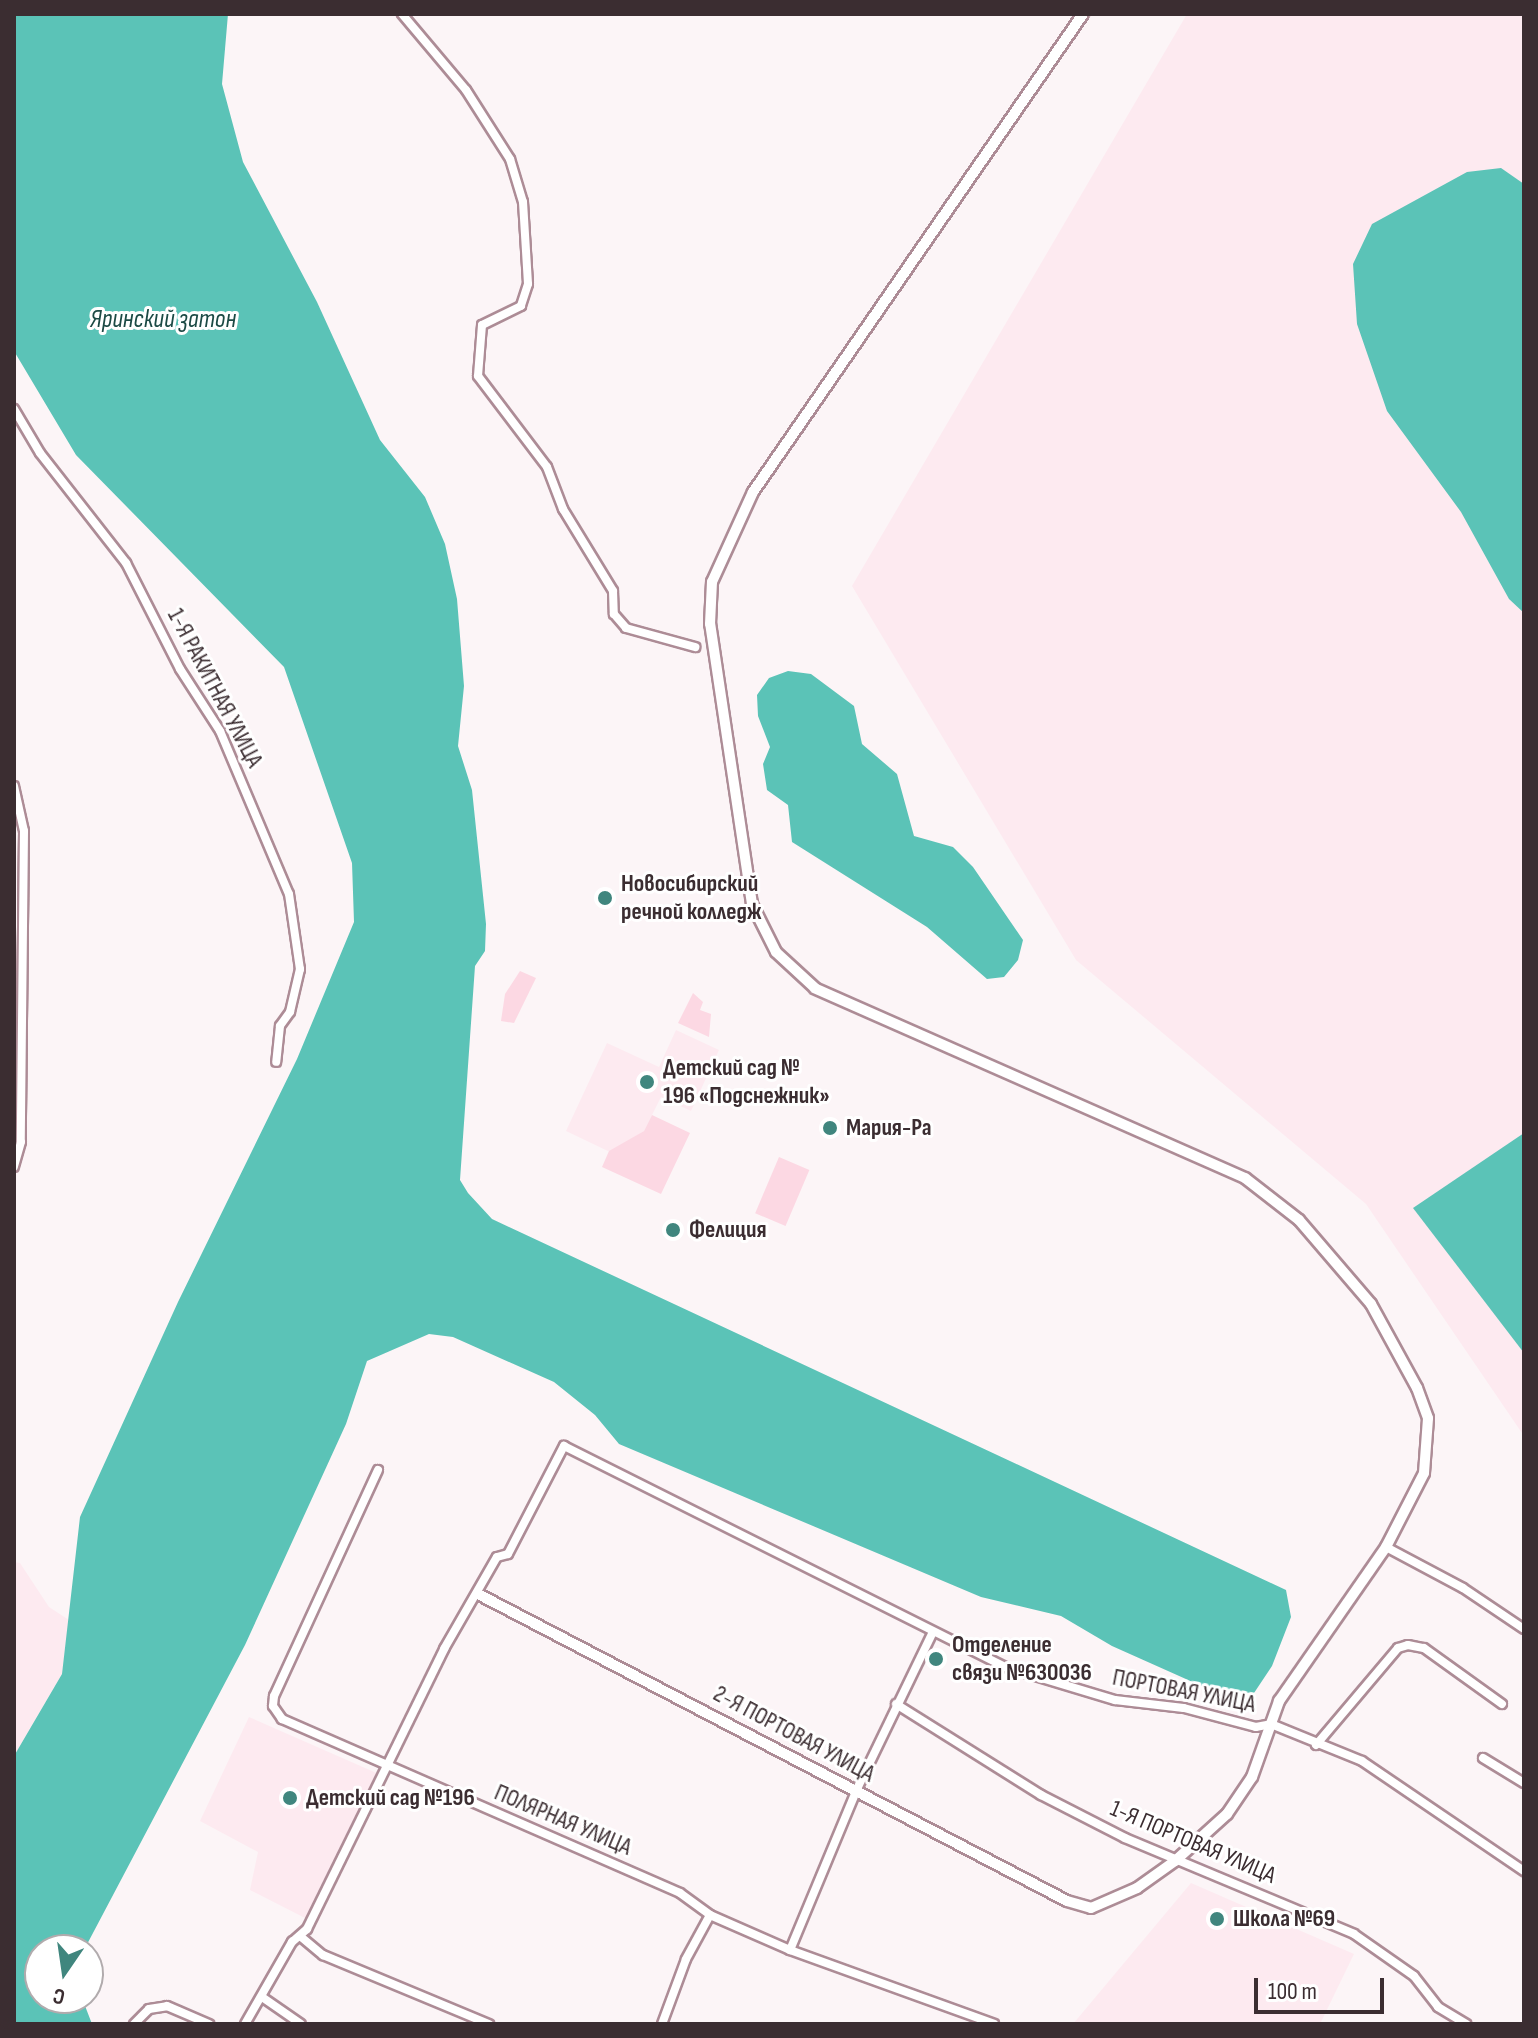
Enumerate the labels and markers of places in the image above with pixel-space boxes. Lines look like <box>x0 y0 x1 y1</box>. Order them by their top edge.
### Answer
place label: Новосибирский речной колледж <box>621 870 761 926</box>
marker: Новосибирский речной колледж <box>596 889 614 907</box>
place label: Детский сад № 196 «Подснежник» <box>663 1054 830 1110</box>
marker: Детский сад № 196 «Подснежник» <box>638 1073 656 1091</box>
place label: Мария-Ра <box>846 1114 932 1142</box>
marker: Мария-Ра <box>821 1119 839 1137</box>
place label: Фелиция <box>689 1216 767 1244</box>
marker: Фелиция <box>664 1221 682 1239</box>
place label: Отделение связи №630036 <box>952 1631 1092 1687</box>
marker: Отделение связи №630036 <box>927 1650 945 1668</box>
place label: Детский сад №196 <box>306 1784 475 1812</box>
marker: Детский сад №196 <box>281 1789 299 1807</box>
place label: Школа №69 <box>1233 1905 1335 1933</box>
marker: Школа №69 <box>1208 1910 1226 1928</box>

